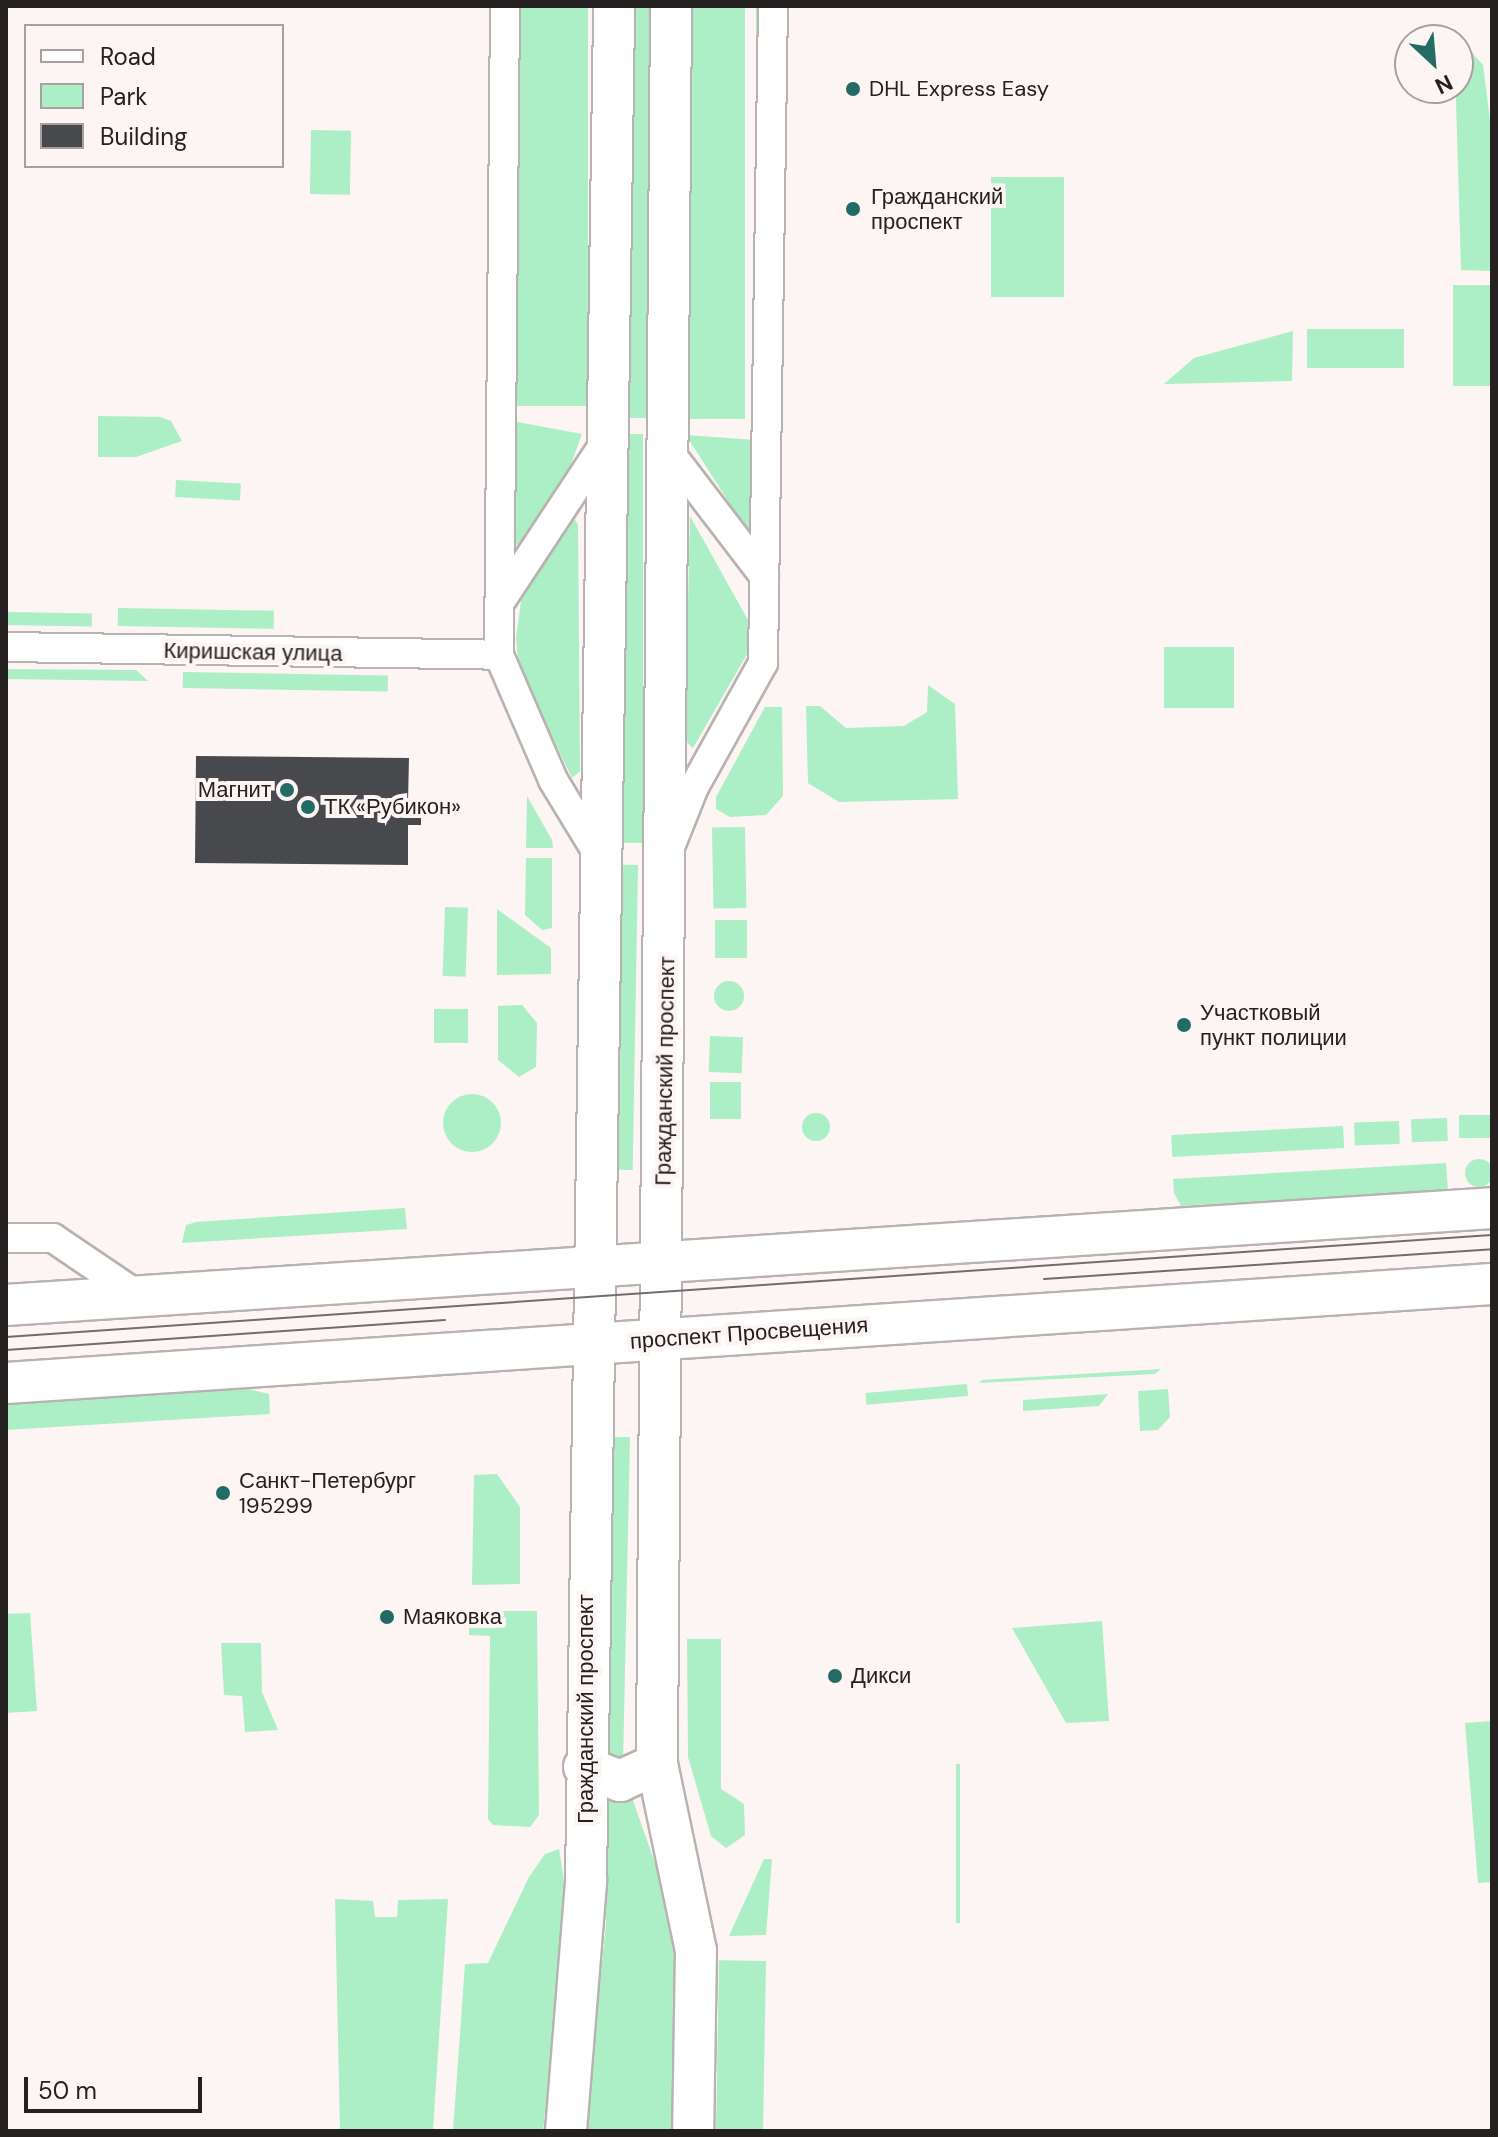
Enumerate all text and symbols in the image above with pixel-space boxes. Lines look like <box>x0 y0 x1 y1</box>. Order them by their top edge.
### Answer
legend <box>24 24 284 168</box>
north arrow <box>1394 24 1474 104</box>
text: Road <box>100 41 156 72</box>
text: N <box>1430 68 1457 101</box>
place label: DHL Express Easy <box>869 76 1049 102</box>
marker: DHL Express Easy <box>844 80 862 98</box>
text: Park <box>100 81 147 112</box>
text: Building <box>100 121 187 152</box>
place label: Гражданский проспект <box>871 183 1003 234</box>
marker: Гражданский проспект <box>842 198 864 220</box>
street label: Киришская улица <box>163 637 343 667</box>
place label: Магнит <box>198 777 271 803</box>
marker: Магнит <box>278 781 296 799</box>
place label: ТК «Рубикон» <box>324 794 461 820</box>
marker: ТК «Рубикон» <box>299 798 317 816</box>
street label: Гражданский проспект <box>650 956 680 1186</box>
place label: Участковый пункт полиции <box>1200 999 1347 1050</box>
marker: Участковый пункт полиции <box>1175 1016 1193 1034</box>
street label: проспект Просвещения <box>629 1312 869 1354</box>
place label: Санкт-Петербург 195299 <box>239 1467 416 1518</box>
marker: Санкт-Петербург 195299 <box>214 1484 232 1502</box>
street label: Гражданский проспект <box>573 1594 599 1824</box>
place label: Маяковка <box>403 1604 502 1630</box>
marker: Маяковка <box>378 1608 396 1626</box>
place label: Дикси <box>851 1663 911 1689</box>
marker: Дикси <box>826 1667 844 1685</box>
scale bar <box>28 2061 206 2111</box>
text: 50 m <box>38 2075 97 2106</box>

